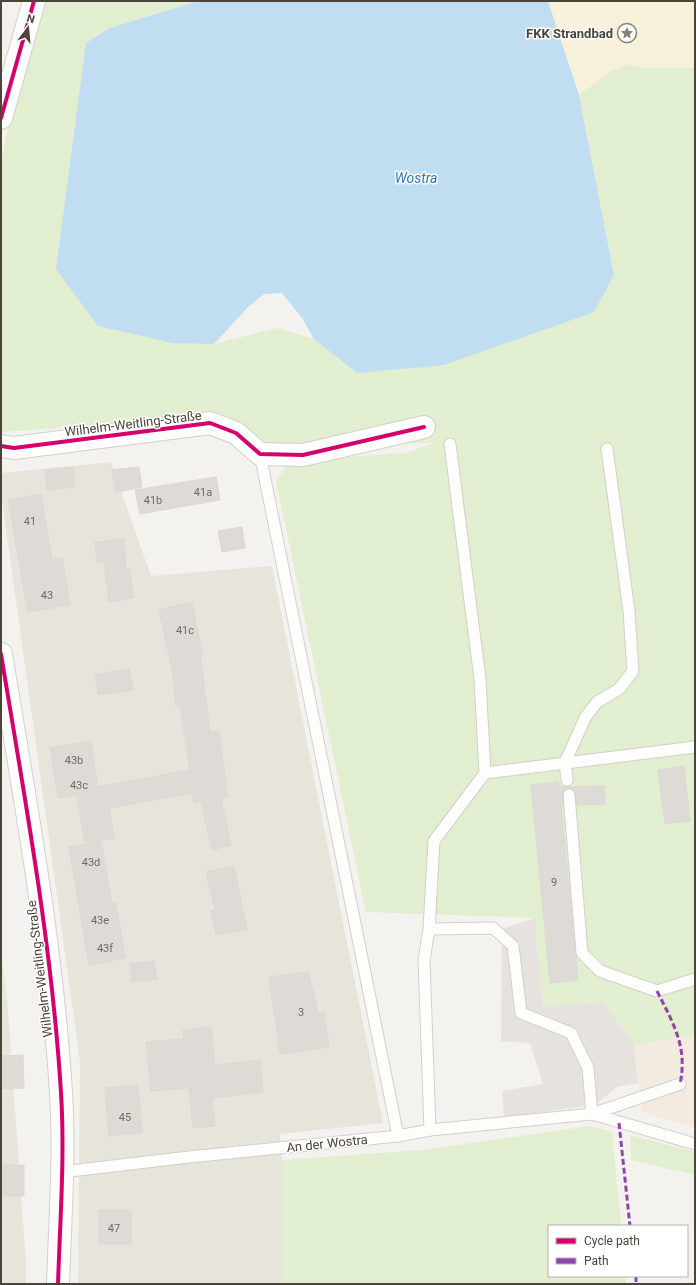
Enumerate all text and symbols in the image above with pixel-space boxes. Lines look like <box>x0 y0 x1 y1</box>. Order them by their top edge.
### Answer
north arrow <box>8 8 48 48</box>
text: N <box>25 12 36 26</box>
place icon: FKK Strandbad <box>616 22 638 44</box>
place label: FKK Strandbad <box>526 26 613 41</box>
water label: Wostra <box>395 170 437 186</box>
street label: Wilhelm-Weitling-Straße <box>64 408 203 439</box>
house number: 41a <box>194 486 212 499</box>
house number: 41b <box>144 494 162 507</box>
house number: 41 <box>24 515 36 528</box>
house number: 43 <box>41 589 53 602</box>
house number: 41c <box>176 624 194 637</box>
house number: 43b <box>65 754 83 767</box>
house number: 43c <box>70 779 88 792</box>
house number: 43d <box>82 856 100 869</box>
house number: 9 <box>551 876 557 889</box>
street label: Wilhelm-Weitling-Straße <box>24 899 55 1038</box>
house number: 43e <box>91 914 109 927</box>
house number: 43f <box>97 942 113 955</box>
house number: 3 <box>298 1006 304 1019</box>
house number: 45 <box>119 1111 131 1124</box>
street label: An der Wostra <box>286 1132 368 1155</box>
house number: 47 <box>108 1222 120 1235</box>
legend <box>548 1225 688 1277</box>
text: Cycle path <box>584 1234 640 1248</box>
text: Path <box>584 1254 609 1268</box>

